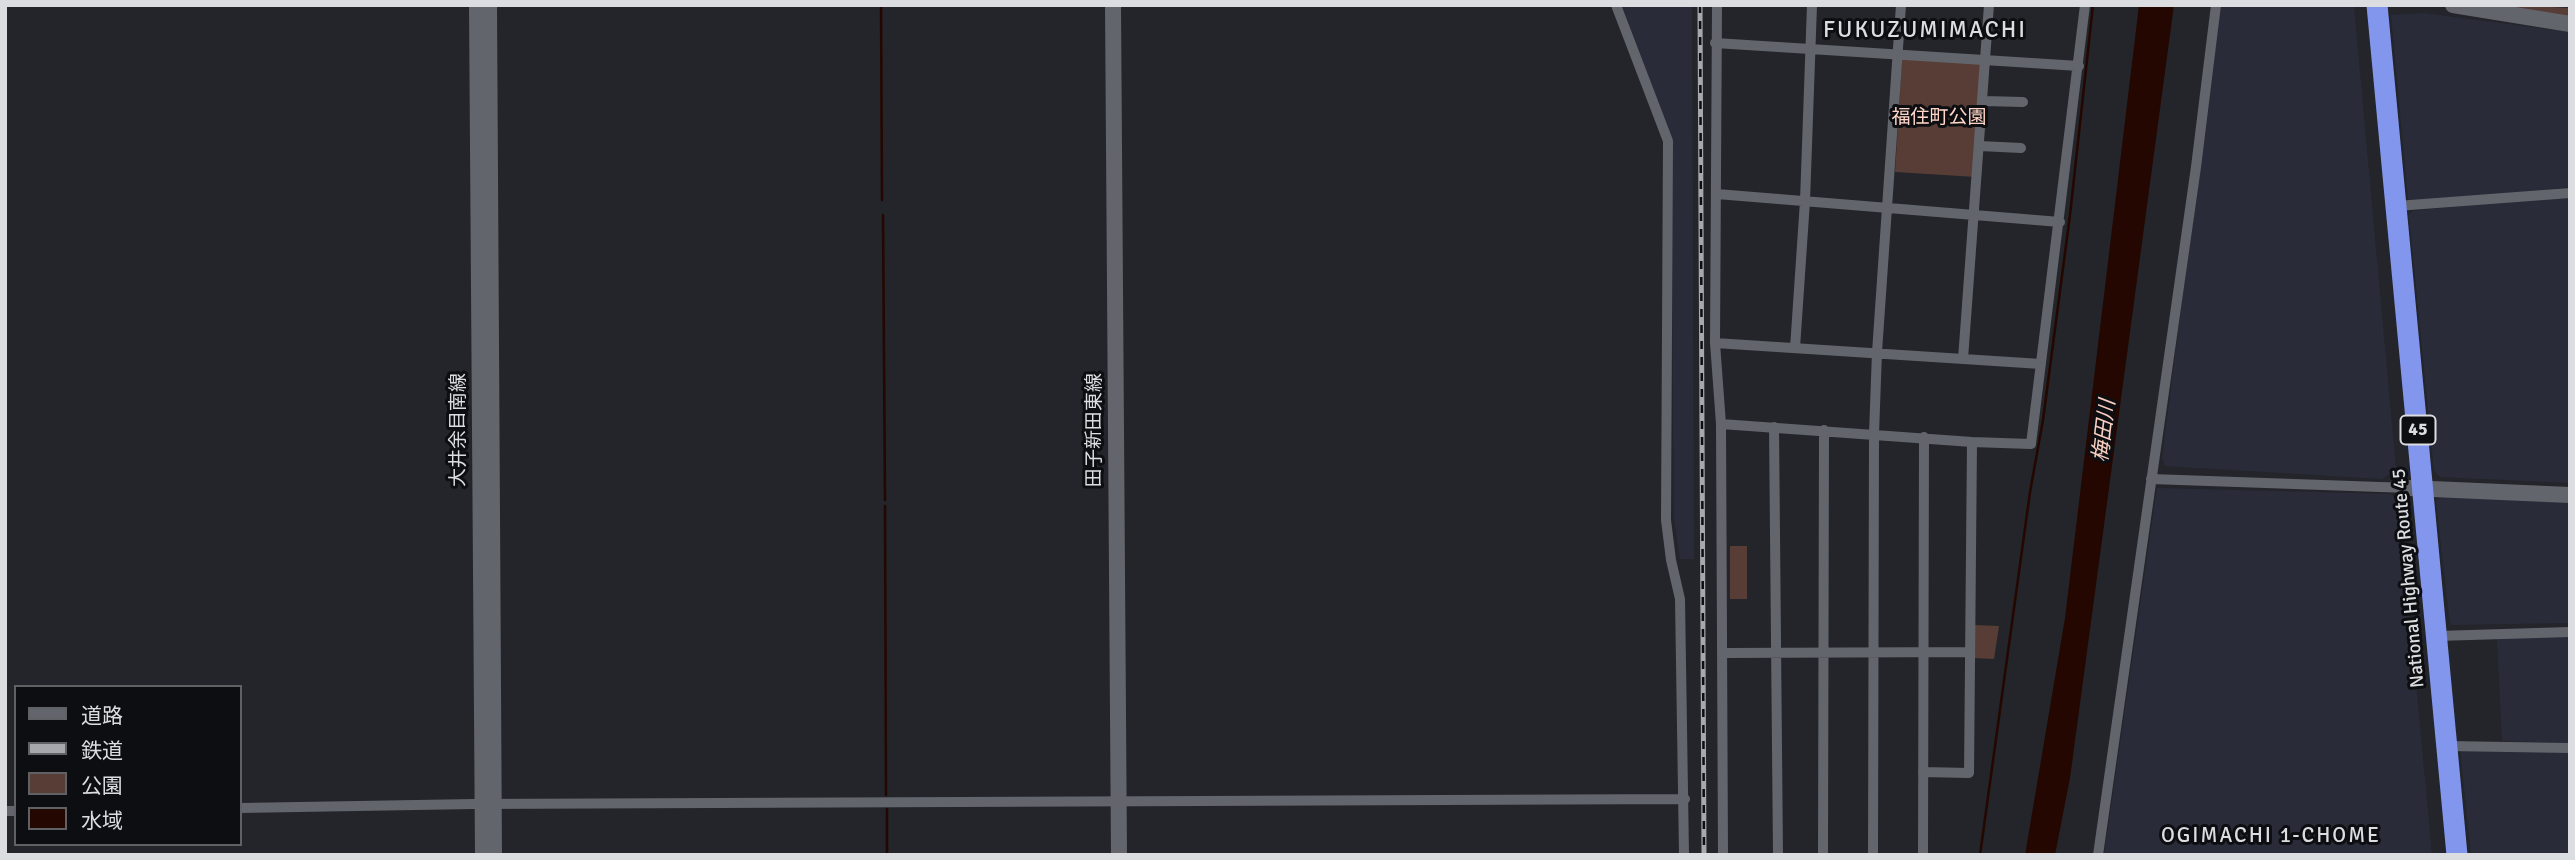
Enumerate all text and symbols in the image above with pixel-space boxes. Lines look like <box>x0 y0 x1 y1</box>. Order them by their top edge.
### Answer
district label: FUKUZUMIMACHI <box>1825 17 2025 45</box>
park label: 福住町公園 <box>1892 107 1986 129</box>
street label: 大井余目南線 <box>448 373 470 487</box>
street label: 田子新田東線 <box>1084 373 1106 487</box>
water label: 梅田川 <box>2089 398 2121 464</box>
road number: 45 <box>2400 416 2436 444</box>
street label: National Highway Route 45 <box>2388 467 2430 689</box>
legend <box>14 685 242 846</box>
text: 道路 <box>81 703 123 729</box>
text: 鉄道 <box>81 738 123 764</box>
text: 公園 <box>81 773 123 799</box>
text: 水域 <box>81 808 123 834</box>
district label: OGIMACHI 1-CHOME <box>2163 823 2379 849</box>

